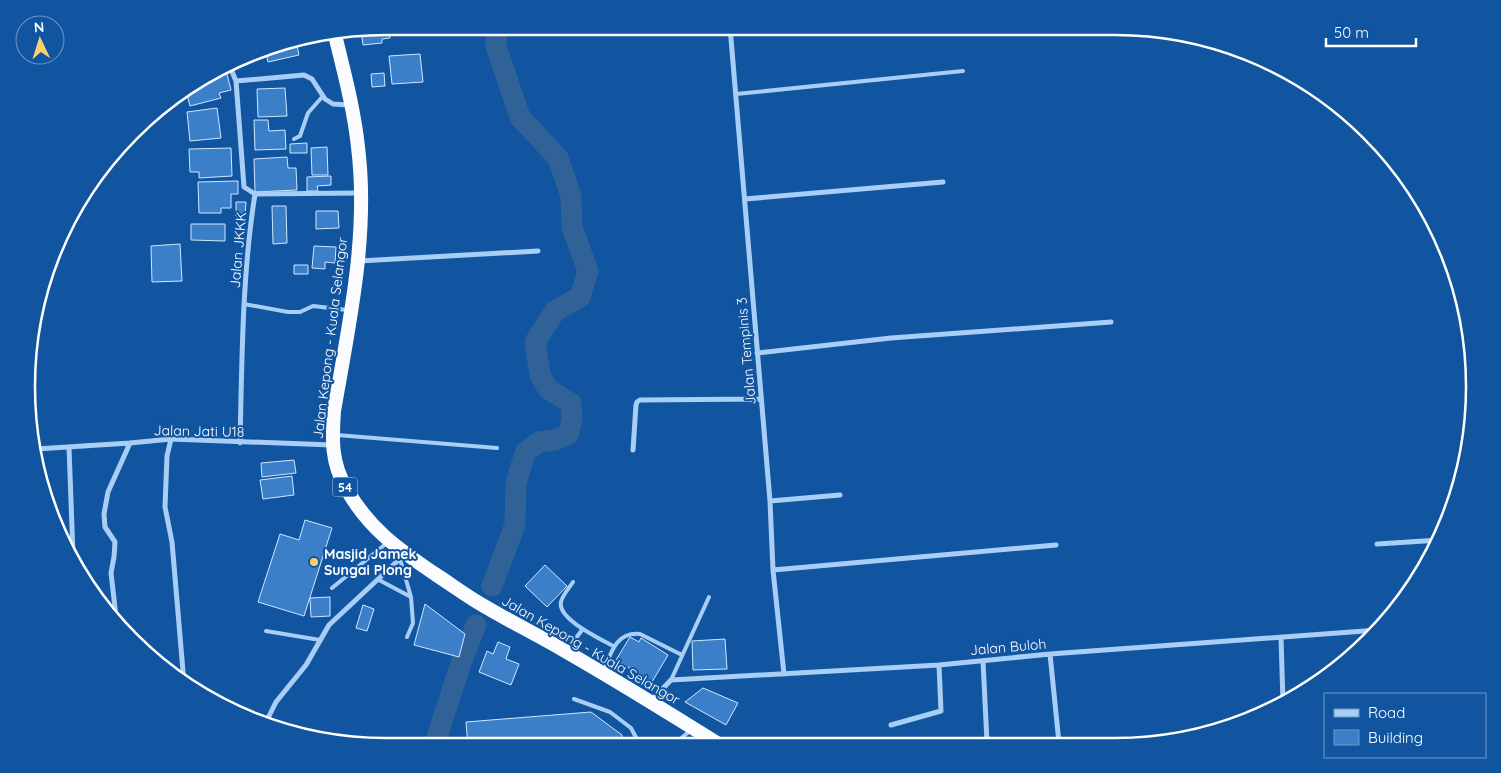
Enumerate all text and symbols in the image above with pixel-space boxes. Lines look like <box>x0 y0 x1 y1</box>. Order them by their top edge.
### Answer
north arrow <box>15 15 65 65</box>
scale bar <box>1326 15 1416 47</box>
text: N <box>33 18 45 36</box>
text: 50 m <box>1334 23 1369 42</box>
street label: Jalan JKKK <box>226 211 250 289</box>
street label: Jalan Kepong - Kuala Selangor <box>309 235 351 440</box>
street label: Jalan Tempinis 3 <box>732 296 760 406</box>
street label: Jalan Jati U18 <box>153 421 245 441</box>
road number: 54 <box>332 478 358 497</box>
place label: Masjid Jamek Sungai Plong <box>324 545 417 579</box>
marker: Masjid Jamek Sungai Plong <box>308 556 320 568</box>
street label: Jalan Kepong - Kuala Selangor <box>499 591 684 709</box>
street label: Jalan Buloh <box>969 635 1047 659</box>
legend <box>1324 693 1486 758</box>
text: Road <box>1368 703 1405 722</box>
text: Building <box>1368 728 1423 747</box>

